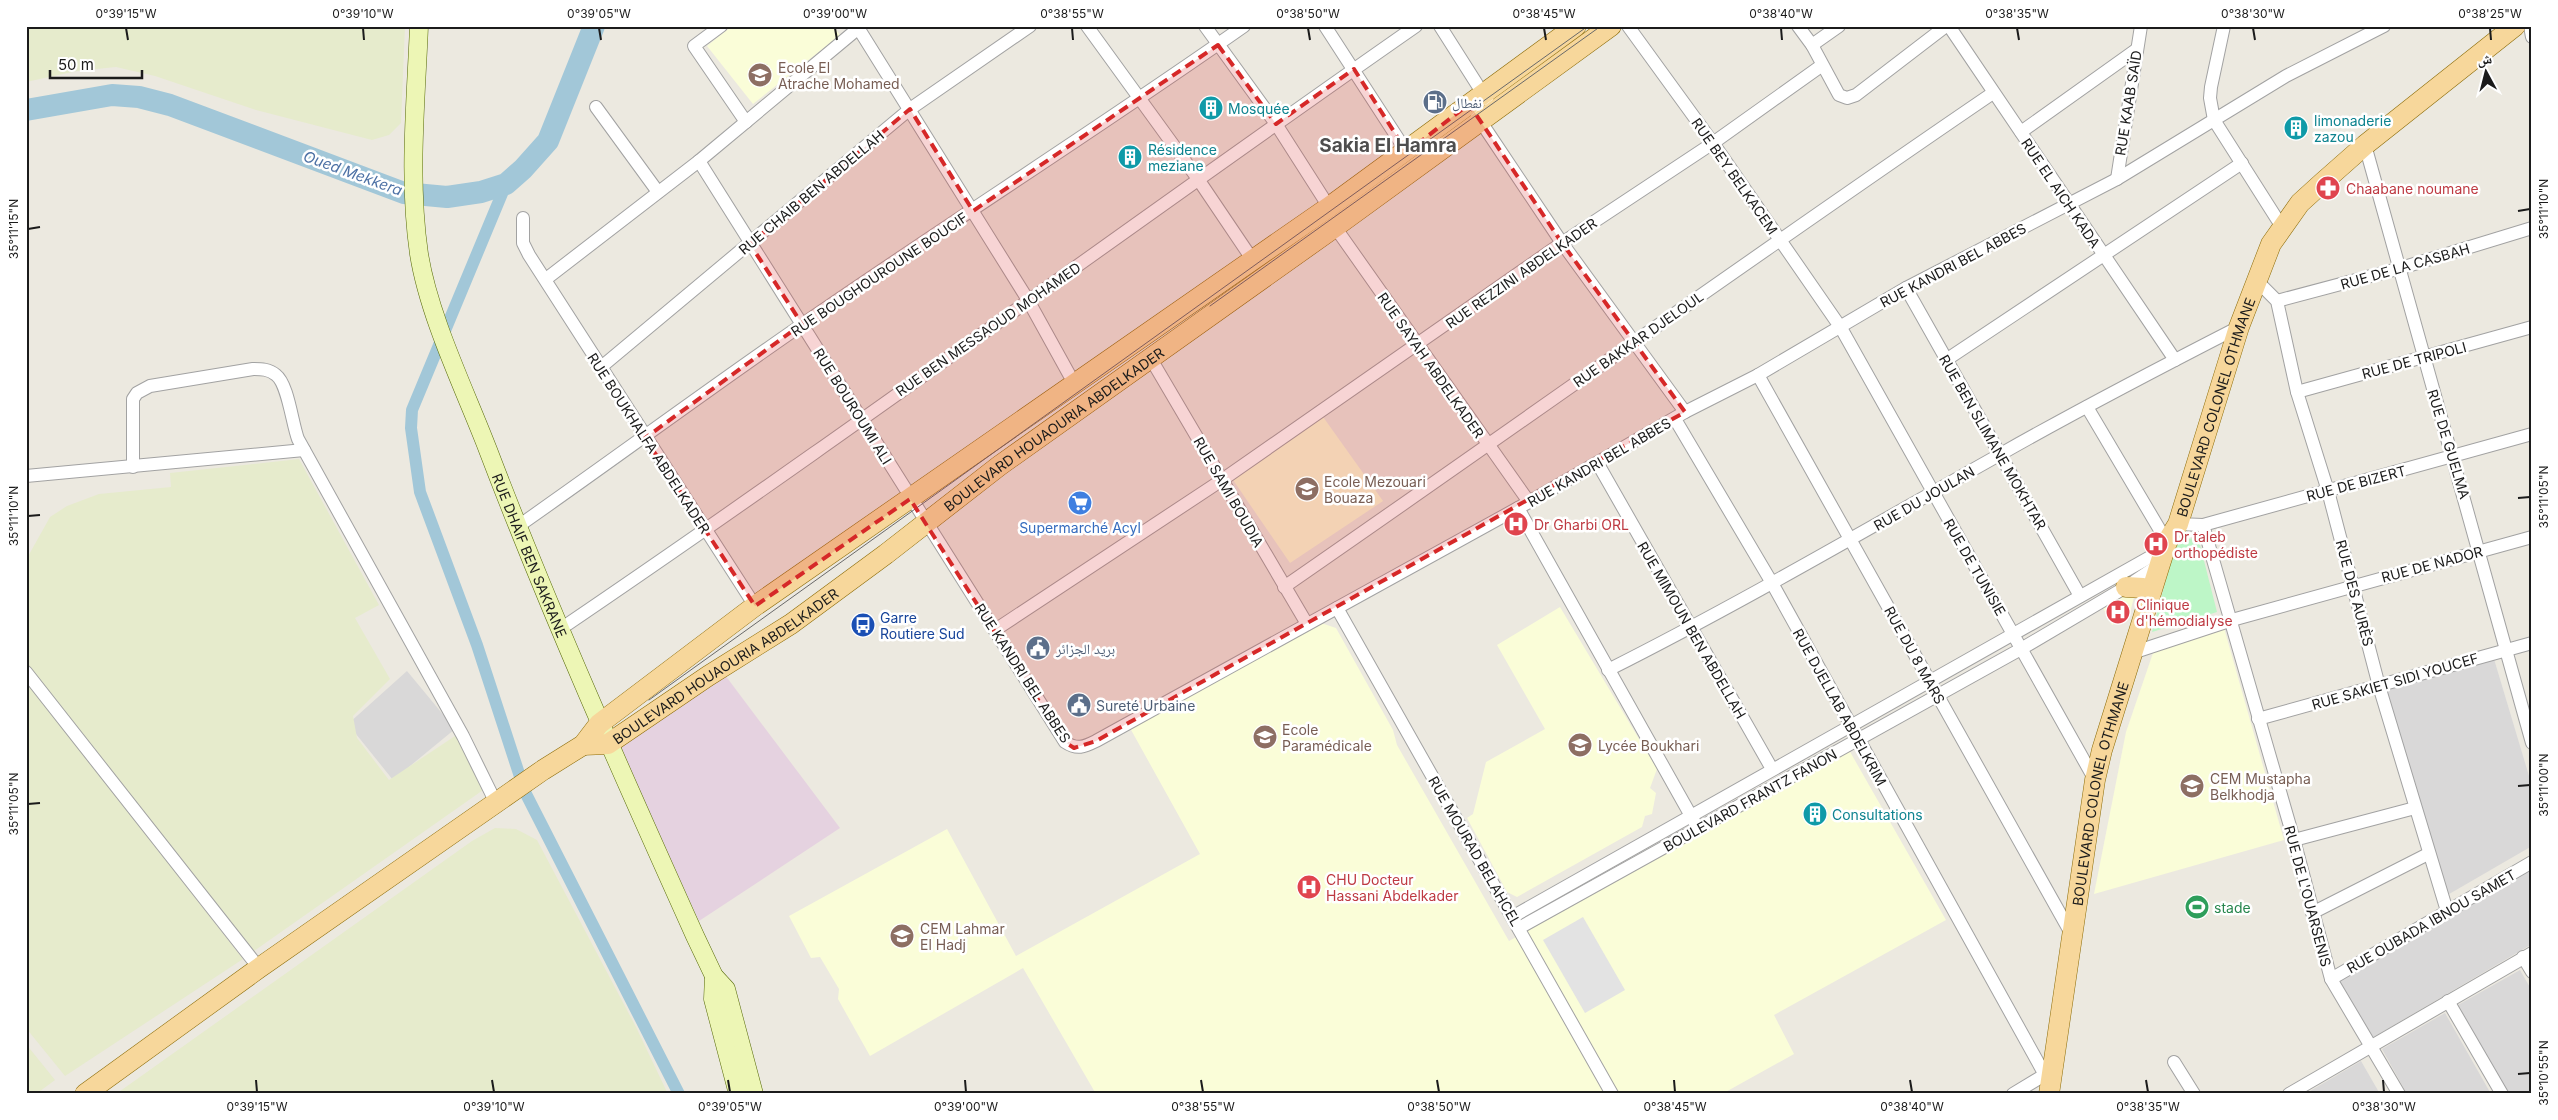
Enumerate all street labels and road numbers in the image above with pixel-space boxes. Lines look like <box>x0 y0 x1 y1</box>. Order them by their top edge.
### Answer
street label: RUE KAAB SAÏD <box>2111 49 2145 157</box>
street label: RUE BEY BELKACEM <box>1688 115 1782 237</box>
street label: RUE CHAIB BEN ABDELLAH <box>735 126 887 258</box>
street label: RUE EL AICH KADA <box>2018 135 2104 251</box>
street label: RUE BOUGHOUROUNE BOUCIF <box>787 208 971 340</box>
street label: RUE REZZINI ABDELKADER <box>1442 214 1600 332</box>
street label: RUE KANDRI BEL ABBES <box>1877 219 2029 311</box>
street label: RUE DE LA CASBAH <box>2338 239 2472 293</box>
street label: RUE BEN MESSAOUD MOHAMED <box>892 258 1084 400</box>
street label: RUE BAKKAR DJELOUL <box>1570 288 1706 390</box>
street label: RUE SAYAH ABDELKADER <box>1374 289 1488 441</box>
street label: BOULEVARD COLONEL OTHMANE <box>2172 295 2258 519</box>
street label: RUE DE TRIPOLI <box>2360 338 2468 382</box>
street label: BOULEVARD HOUAOURIA ABDELKADER <box>940 343 1167 515</box>
street label: RUE BOUROUMI ALI <box>810 345 896 467</box>
street label: RUE BOUKHALFA ABDELKADER <box>584 350 714 536</box>
street label: RUE BEN SLIMANE MOKHTAR <box>1936 351 2050 533</box>
street label: RUE DE GUELMA <box>2424 387 2474 501</box>
street label: RUE KANDRI BEL ABBES <box>1524 414 1674 510</box>
street label: RUE SAMI BOUDIA <box>1190 434 1268 550</box>
street label: RUE DU JOULAN <box>1871 462 1977 534</box>
street label: RUE DE BIZERT <box>2304 462 2408 504</box>
street label: RUE DHAIF BEN SAKRANE <box>489 471 571 640</box>
street label: RUE DE TUNISIE <box>1940 515 2010 619</box>
street label: RUE MIMOUN BEN ABDELLAH <box>1634 538 1750 722</box>
street label: RUE DES AURÈS <box>2333 538 2377 648</box>
street label: RUE DE NADOR <box>2379 542 2485 586</box>
street label: BOULEVARD HOUAOURIA ABDELKADER <box>609 584 841 747</box>
street label: RUE KANDRI BEL ABBES <box>971 600 1075 746</box>
street label: RUE DU 8 MARS <box>1881 603 1949 707</box>
street label: RUE DJELLAB ABDELKRIM <box>1790 625 1890 789</box>
street label: RUE SAKIET SIDI YOUCEF <box>2310 649 2480 713</box>
street label: BOULEVARD COLONEL OTHMANE <box>2068 679 2131 907</box>
street label: BOULEVARD FRANTZ FANON <box>1660 745 1840 855</box>
street label: RUE MOURAD BELAHCEL <box>1425 773 1525 929</box>
street label: RUE DE L'OUARSENIS <box>2281 824 2335 968</box>
street label: RUE OUBADA IBNOU SAMET <box>2344 866 2518 976</box>

